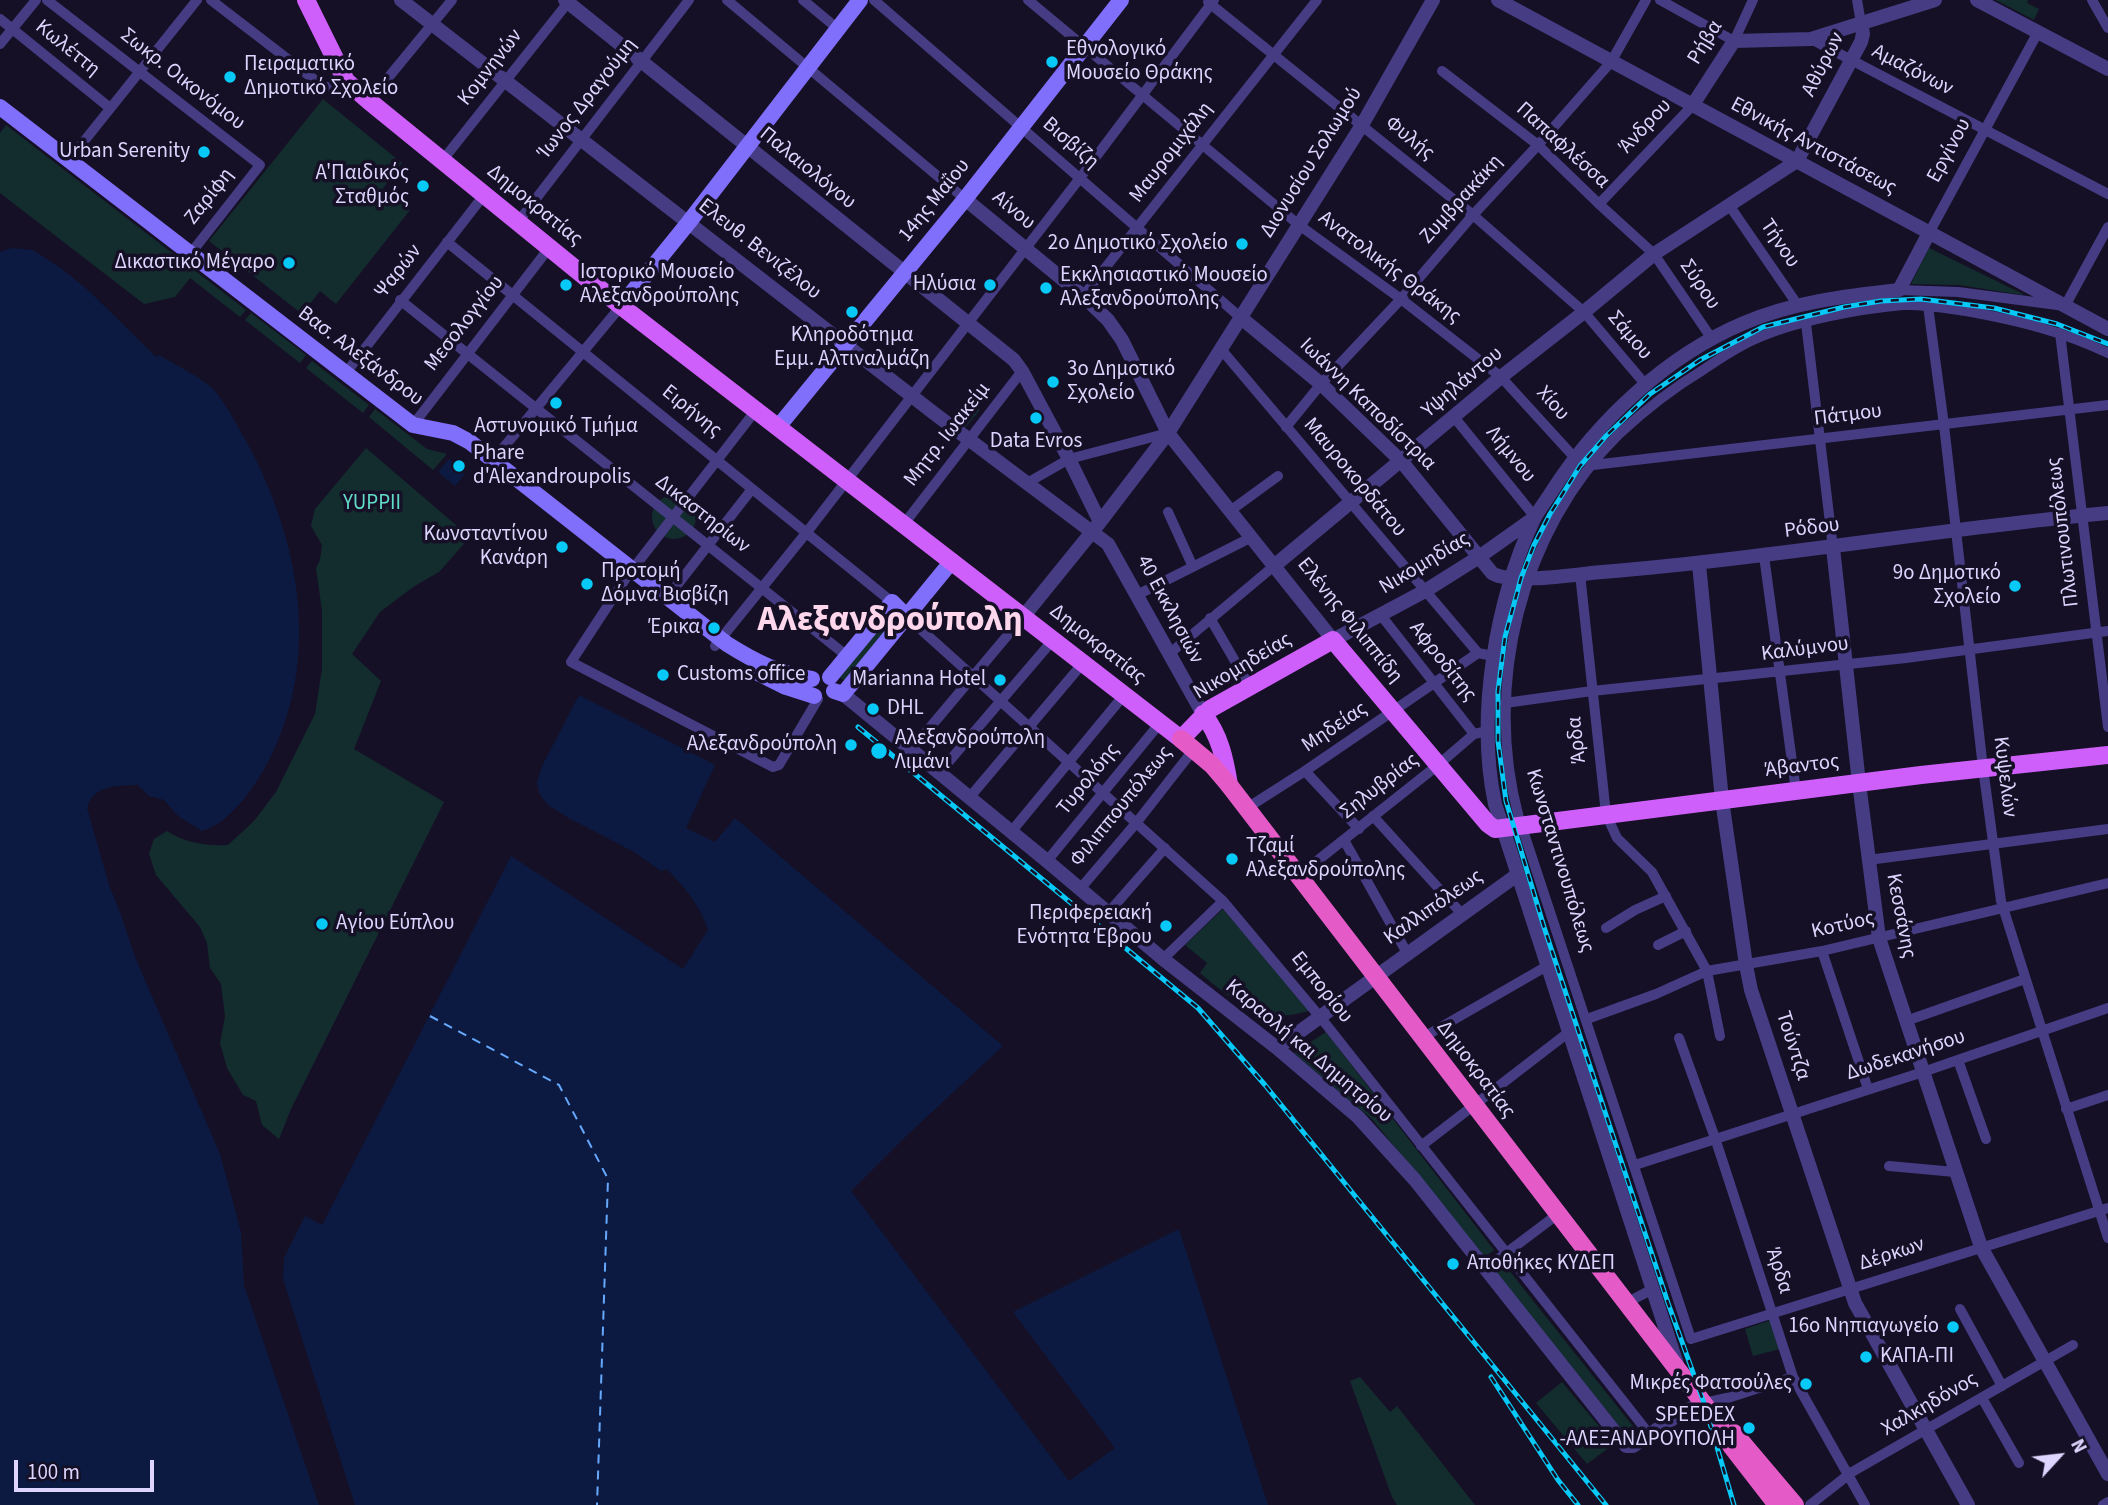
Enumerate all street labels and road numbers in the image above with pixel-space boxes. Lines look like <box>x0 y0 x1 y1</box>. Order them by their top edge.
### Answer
street label: Κωλέττη <box>29 15 105 83</box>
street label: Ρήβα <box>1683 16 1729 70</box>
street label: Σωκρ. Οικονόμου <box>115 23 249 137</box>
street label: Κομνηνών <box>453 25 529 111</box>
street label: Αθύρων <box>1797 29 1851 101</box>
street label: Ίωνος Δραγούμη <box>533 34 643 164</box>
street label: Αμαζόνων <box>1867 40 1957 102</box>
street label: Διονυσίου Σολωμού <box>1256 83 1368 243</box>
street label: Εθνικής Αντιστάσεως <box>1726 93 1900 201</box>
street label: Άνδρου <box>1614 94 1678 160</box>
street label: Παπαφλέσσα <box>1510 97 1614 195</box>
street label: Μαυρομιχάλη <box>1125 98 1219 208</box>
street label: Φυλής <box>1379 111 1439 167</box>
street label: Βισβίζη <box>1037 113 1103 175</box>
street label: Εργίνου <box>1923 114 1977 188</box>
street label: Παλαιολόγου <box>754 122 860 216</box>
street label: Ζυμβρακάκη <box>1415 150 1509 250</box>
street label: 14ης Μαΐου <box>894 154 976 248</box>
street label: Δημοκρατίας <box>481 160 587 252</box>
street label: Ζαρίφη <box>180 164 240 230</box>
street label: Αίνου <box>986 186 1040 236</box>
street label: Ελευθ. Βενιζέλου <box>692 194 826 306</box>
street label: Ανατολικής Θράκης <box>1313 206 1465 330</box>
street label: Τήνου <box>1754 215 1804 273</box>
street label: Ψαρών <box>370 240 428 304</box>
street label: Σύρου <box>1673 255 1725 315</box>
street label: Μεσολογγίου <box>420 271 510 377</box>
street label: Βασ. Αλεξάνδρου <box>292 302 428 412</box>
street label: Σάμου <box>1601 306 1657 366</box>
street label: Ιωάννη Καποδίστρια <box>1294 333 1440 477</box>
street label: Υψηλάντου <box>1417 342 1509 424</box>
street label: Μητρ. Ιωακείμ <box>899 378 997 492</box>
street label: Ειρήνης <box>656 380 726 444</box>
street label: Χίου <box>1530 381 1574 427</box>
street label: Πάτμου <box>1813 399 1883 433</box>
street label: Μαυροκορδάτου <box>1297 413 1411 543</box>
street label: Λήμνου <box>1480 422 1540 488</box>
street label: Πλωτινουπόλεως <box>2042 456 2086 608</box>
street label: Δικαστηρίων <box>650 470 754 560</box>
street label: Ρόδου <box>1783 513 1841 545</box>
street label: Νικομηδίας <box>1375 527 1475 601</box>
street label: 40 Εκκλησιών <box>1130 551 1208 669</box>
street label: Ελένης Φιλιππίδη <box>1291 553 1407 689</box>
street label: Δημοκρατίας <box>1044 600 1150 690</box>
street label: Αφροδίτης <box>1403 617 1481 707</box>
street label: Νικομηδείας <box>1189 628 1297 706</box>
street label: Καλύμνου <box>1760 632 1850 668</box>
street label: Μηδείας <box>1298 697 1372 759</box>
street label: Άρδα <box>1563 716 1593 764</box>
street label: Κυψελών <box>1987 735 2021 819</box>
street label: Τυρολόης <box>1052 739 1126 821</box>
street label: Φιλιππουπόλεως <box>1066 741 1178 873</box>
street label: Σηλυβρίας <box>1336 748 1424 826</box>
street label: Άβαντος <box>1763 750 1841 784</box>
street label: Κωνσταντινουπόλεως <box>1519 766 1599 956</box>
street label: Καλλιπόλεως <box>1380 865 1488 951</box>
street label: Κεσσάνης <box>1879 871 1921 961</box>
street label: Κοτύος <box>1809 907 1877 945</box>
street label: Εμπορίου <box>1285 947 1357 1029</box>
street label: Καραολή και Δημητρίου <box>1219 975 1397 1129</box>
street label: Τούντζα <box>1769 1008 1815 1084</box>
street label: Δημοκρατίας <box>1430 1016 1520 1124</box>
street label: Δωδεκανήσου <box>1843 1025 1969 1087</box>
street label: Δέρκων <box>1856 1233 1928 1277</box>
street label: Άρδα <box>1759 1245 1797 1297</box>
street label: Χαλκηδόνος <box>1878 1367 1982 1443</box>

